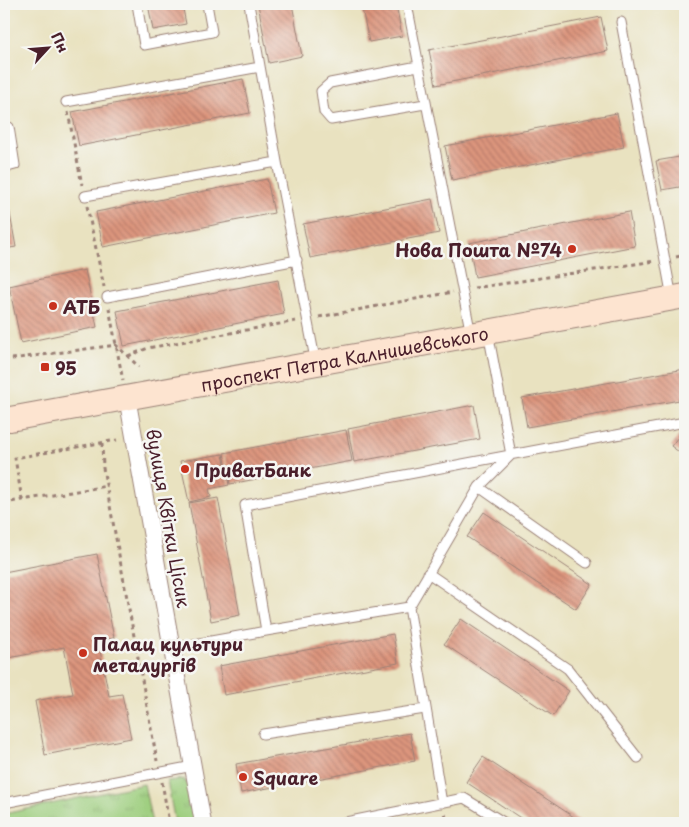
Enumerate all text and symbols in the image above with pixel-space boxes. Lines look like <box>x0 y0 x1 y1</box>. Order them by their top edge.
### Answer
north arrow <box>22 22 72 72</box>
text: Пн <box>46 28 74 56</box>
place label: Нова Пошта №74 <box>395 236 562 263</box>
marker: Нова Пошта №74 <box>566 243 578 255</box>
place label: АТБ <box>63 293 100 320</box>
marker: АТБ <box>47 300 59 312</box>
street label: проспект Петра Калнишевського <box>198 319 491 398</box>
place label: 95 <box>55 354 77 381</box>
marker: 95 <box>39 361 51 373</box>
street label: вулиця Квітки Цісик <box>140 427 198 610</box>
place label: ПриватБанк <box>195 456 312 483</box>
marker: ПриватБанк <box>179 463 191 475</box>
place label: Палац культури металургів <box>93 630 243 678</box>
marker: Палац культури металургів <box>77 647 89 659</box>
place label: Square <box>253 764 318 791</box>
marker: Square <box>237 771 249 783</box>

